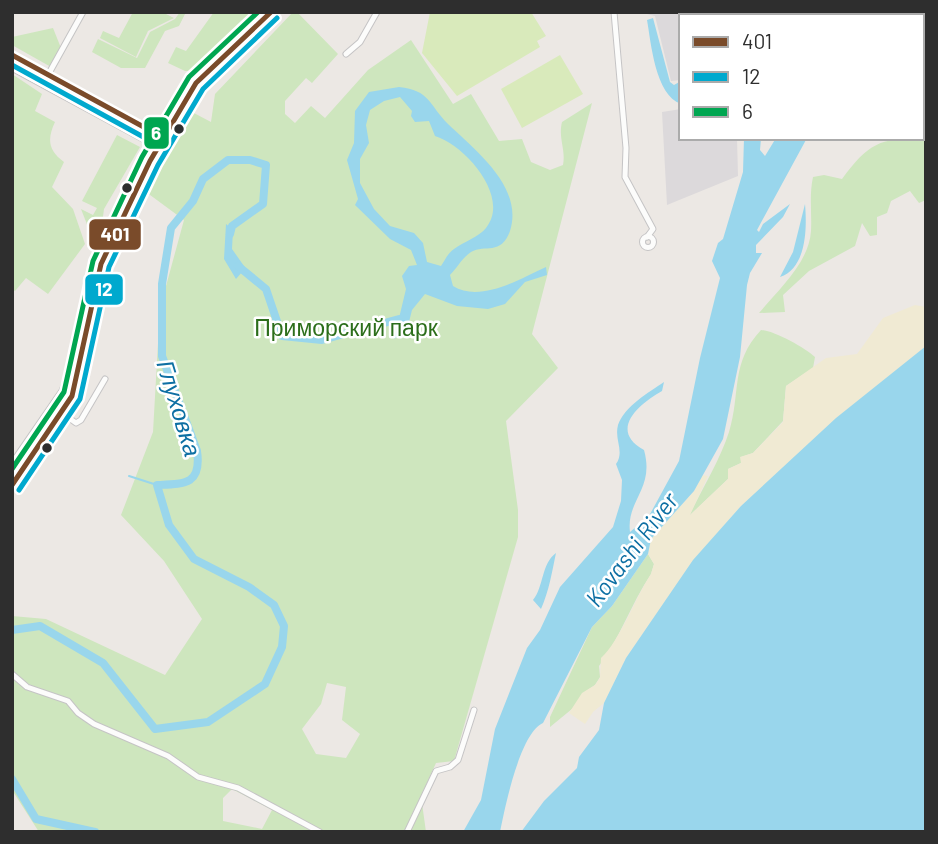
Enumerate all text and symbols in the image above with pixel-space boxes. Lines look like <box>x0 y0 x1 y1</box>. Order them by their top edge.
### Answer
legend <box>679 14 924 140</box>
text: 401 <box>742 28 772 53</box>
text: 12 <box>742 63 761 88</box>
text: 6 <box>742 98 753 123</box>
line badge: 6 <box>143 116 170 150</box>
text: 6 <box>151 121 161 144</box>
unlabelled marker <box>172 122 186 136</box>
unlabelled marker <box>120 181 134 195</box>
line badge: 401 <box>88 218 142 251</box>
text: 401 <box>101 222 129 245</box>
line badge: 12 <box>84 273 124 306</box>
text: 12 <box>95 277 113 300</box>
park label: Приморский парк <box>254 313 439 341</box>
water label: Глуховка <box>152 356 208 460</box>
unlabelled marker <box>40 441 54 455</box>
water label: Kovashi River <box>579 485 684 612</box>

